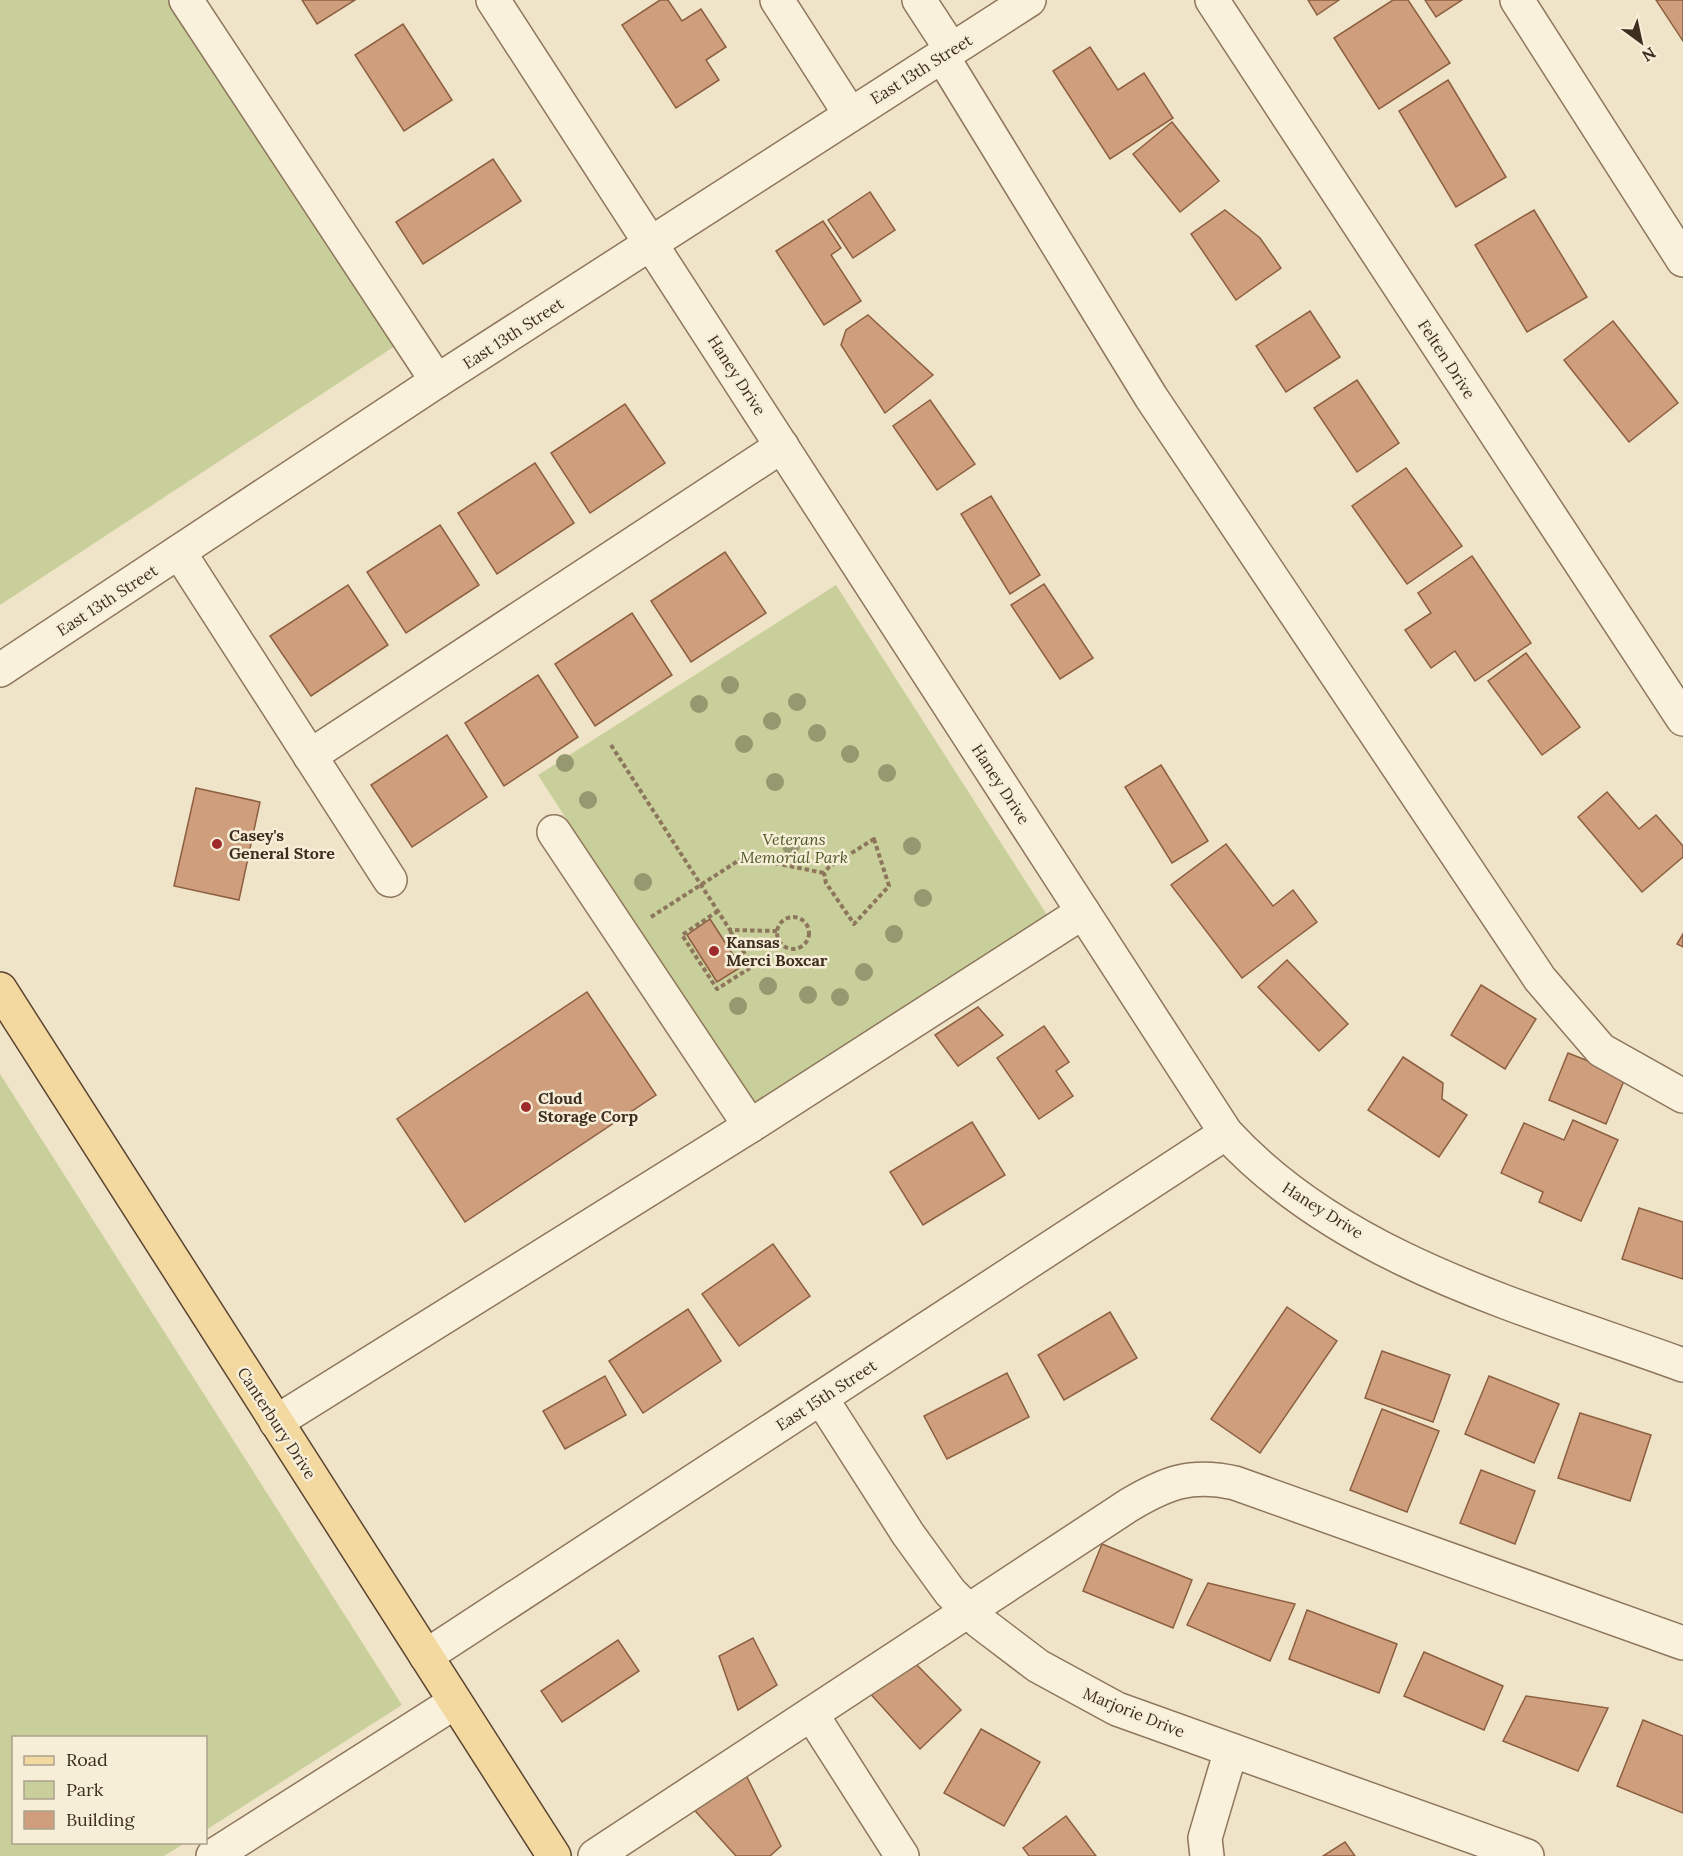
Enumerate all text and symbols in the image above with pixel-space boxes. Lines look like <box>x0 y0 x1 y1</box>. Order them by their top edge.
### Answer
north arrow <box>1611 12 1671 72</box>
street label: East 13th Street <box>866 29 976 108</box>
text: N <box>1639 43 1660 66</box>
street label: East 13th Street <box>459 293 568 373</box>
street label: Felten Drive <box>1414 316 1480 403</box>
street label: Haney Drive <box>704 331 771 419</box>
street label: East 13th Street <box>53 560 162 640</box>
street label: Haney Drive <box>968 740 1035 828</box>
place label: Casey's General Store <box>229 825 335 863</box>
park label: Veterans Memorial Park <box>740 829 848 867</box>
marker: Casey's General Store <box>210 837 224 851</box>
place label: Kansas Merci Boxcar <box>726 932 828 970</box>
marker: Kansas Merci Boxcar <box>707 944 721 958</box>
place label: Cloud Storage Corp <box>538 1088 638 1126</box>
marker: Cloud Storage Corp <box>519 1100 533 1114</box>
street label: Haney Drive <box>1279 1177 1367 1243</box>
street label: East 15th Street <box>772 1355 881 1435</box>
street label: Canterbury Drive <box>233 1363 321 1483</box>
street label: Marjorie Drive <box>1080 1683 1188 1742</box>
legend <box>12 1736 207 1844</box>
text: Road <box>66 1748 108 1771</box>
text: Park <box>66 1778 104 1801</box>
text: Building <box>66 1808 136 1831</box>

